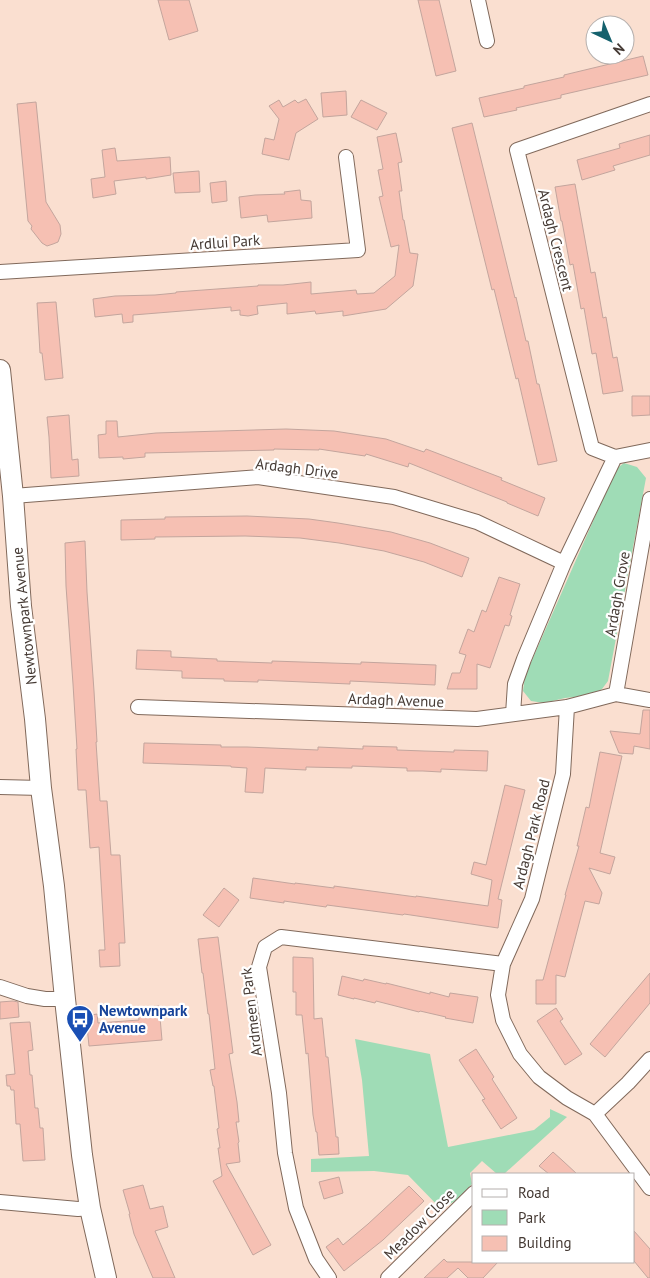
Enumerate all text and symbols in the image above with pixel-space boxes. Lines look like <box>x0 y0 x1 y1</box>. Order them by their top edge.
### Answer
north arrow <box>585 15 635 65</box>
text: N <box>609 40 629 59</box>
street label: Ardagh Crescent <box>534 187 578 293</box>
street label: Ardlui Park <box>189 230 261 254</box>
street label: Ardagh Drive <box>255 453 339 483</box>
street label: Newtownpark Avenue <box>7 546 41 686</box>
street label: Ardagh Grove <box>600 550 634 638</box>
street label: Ardagh Avenue <box>348 689 444 711</box>
street label: Ardagh Park Road <box>508 777 554 891</box>
street label: Ardmeen Park <box>236 966 266 1057</box>
place label: Newtownpark Avenue <box>99 1001 188 1037</box>
bus stop icon: Newtownpark Avenue <box>65 1004 95 1043</box>
legend <box>472 1173 635 1263</box>
text: Road <box>518 1183 550 1202</box>
street label: Meadow Close <box>380 1185 458 1263</box>
text: Park <box>518 1208 546 1227</box>
text: Building <box>518 1233 572 1252</box>

